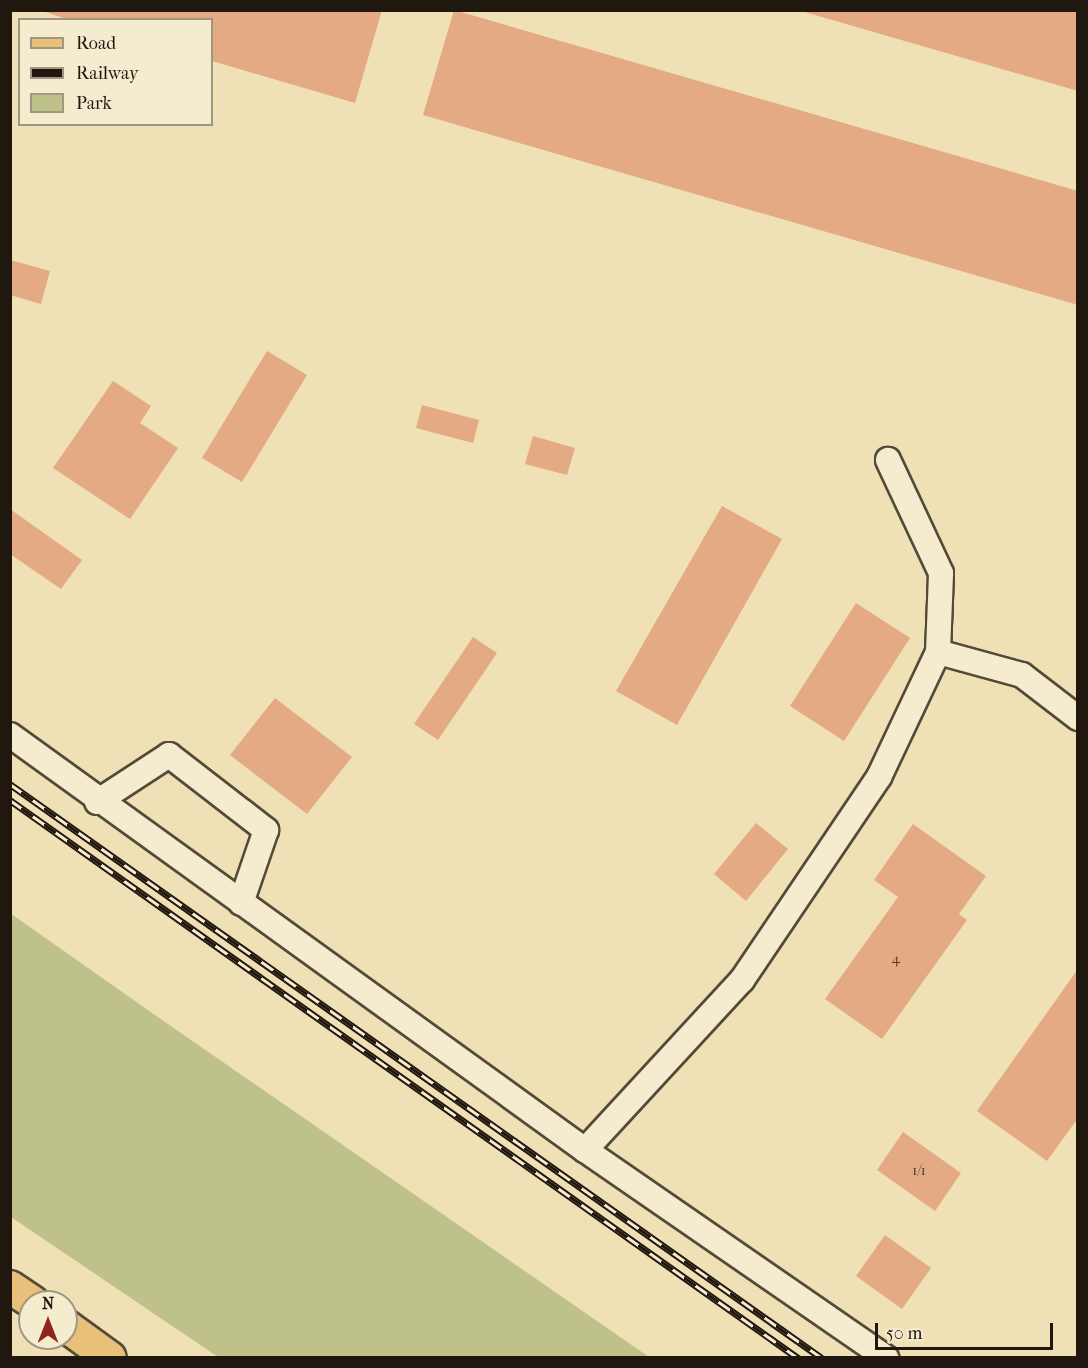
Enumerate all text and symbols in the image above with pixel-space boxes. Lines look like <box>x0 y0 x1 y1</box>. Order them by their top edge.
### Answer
legend <box>18 18 213 126</box>
text: Road <box>76 33 116 54</box>
text: Railway <box>76 63 139 84</box>
text: Park <box>76 93 112 114</box>
house number: 4 <box>892 951 900 967</box>
house number: 1/1 <box>912 1163 926 1179</box>
north arrow <box>18 1290 78 1350</box>
text: N <box>42 1294 54 1313</box>
scale bar <box>878 1311 1056 1349</box>
text: 50 m <box>886 1323 922 1344</box>

